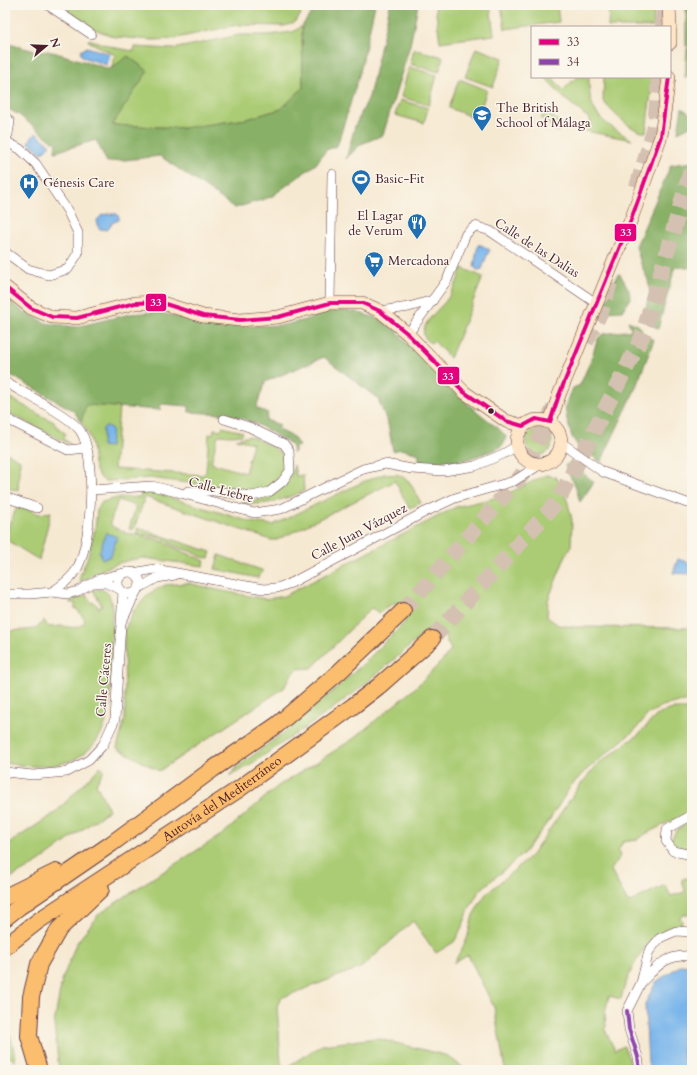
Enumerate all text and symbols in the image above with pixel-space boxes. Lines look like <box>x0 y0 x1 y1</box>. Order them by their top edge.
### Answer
north arrow <box>26 26 66 66</box>
legend <box>531 26 671 78</box>
text: 33 <box>567 34 579 50</box>
text: N <box>46 36 64 50</box>
text: 34 <box>567 54 579 70</box>
place label: The British School of Málaga <box>496 99 591 132</box>
school or university icon: The British School of Málaga <box>471 104 493 132</box>
sports icon: Basic-Fit <box>350 168 372 196</box>
place label: Basic-Fit <box>375 170 424 188</box>
hospital icon: Génesis Care <box>18 172 40 200</box>
place label: Génesis Care <box>43 174 115 192</box>
place label: El Lagar de Verum <box>348 207 403 240</box>
restaurant icon: El Lagar de Verum <box>406 212 428 240</box>
street label: Calle de las Dalias <box>491 214 583 282</box>
line badge: 33 <box>614 223 637 242</box>
text: 33 <box>620 225 632 240</box>
supermarket icon: Mercadona <box>363 250 385 278</box>
place label: Mercadona <box>388 252 450 270</box>
line badge: 33 <box>145 293 167 312</box>
text: 33 <box>150 295 162 310</box>
line badge: 33 <box>437 366 460 385</box>
text: 33 <box>442 369 454 384</box>
unlabelled marker <box>486 406 496 416</box>
street label: Calle Liebre <box>186 473 256 507</box>
street label: Calle Juan Vázquez <box>308 499 410 565</box>
street label: Calle Cáceres <box>92 642 116 718</box>
street label: Autovía del Mediterráneo <box>159 752 285 846</box>

